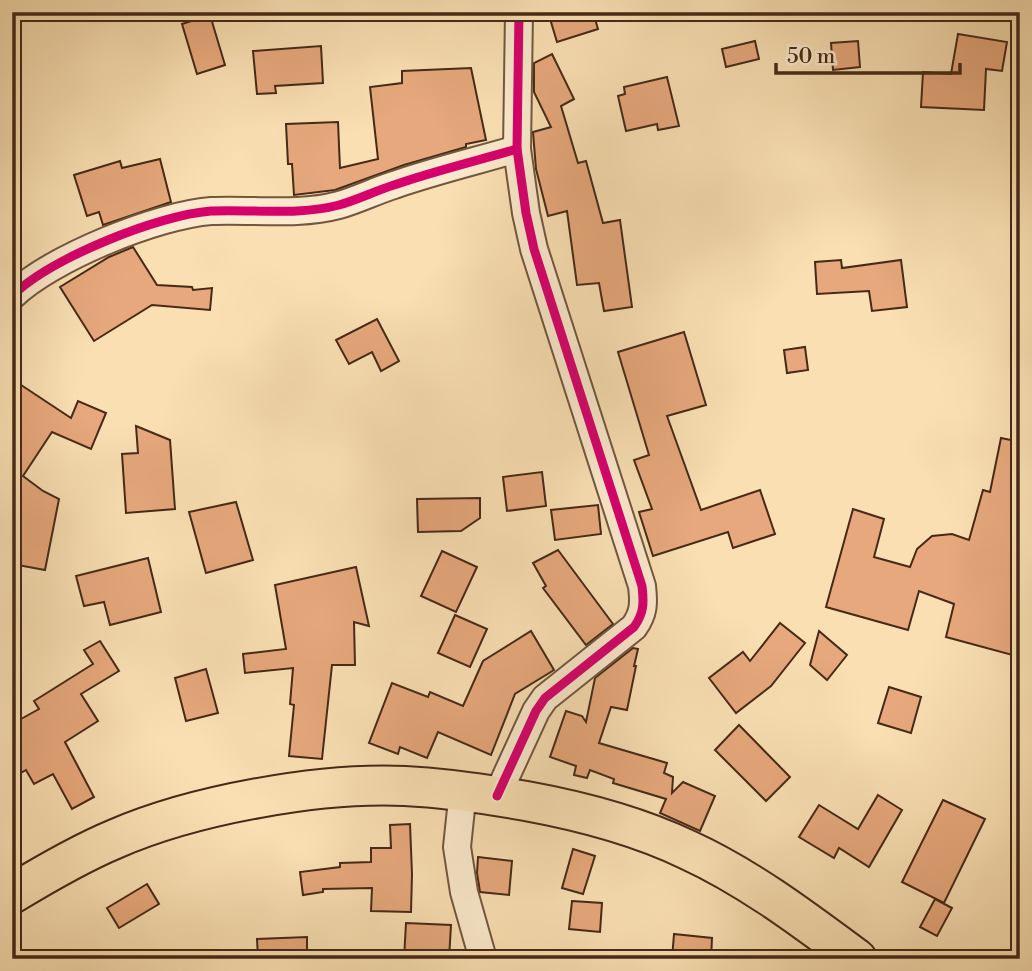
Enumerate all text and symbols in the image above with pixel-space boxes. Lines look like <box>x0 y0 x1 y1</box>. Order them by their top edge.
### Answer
scale bar <box>776 32 960 76</box>
text: 50 m <box>787 44 835 70</box>

